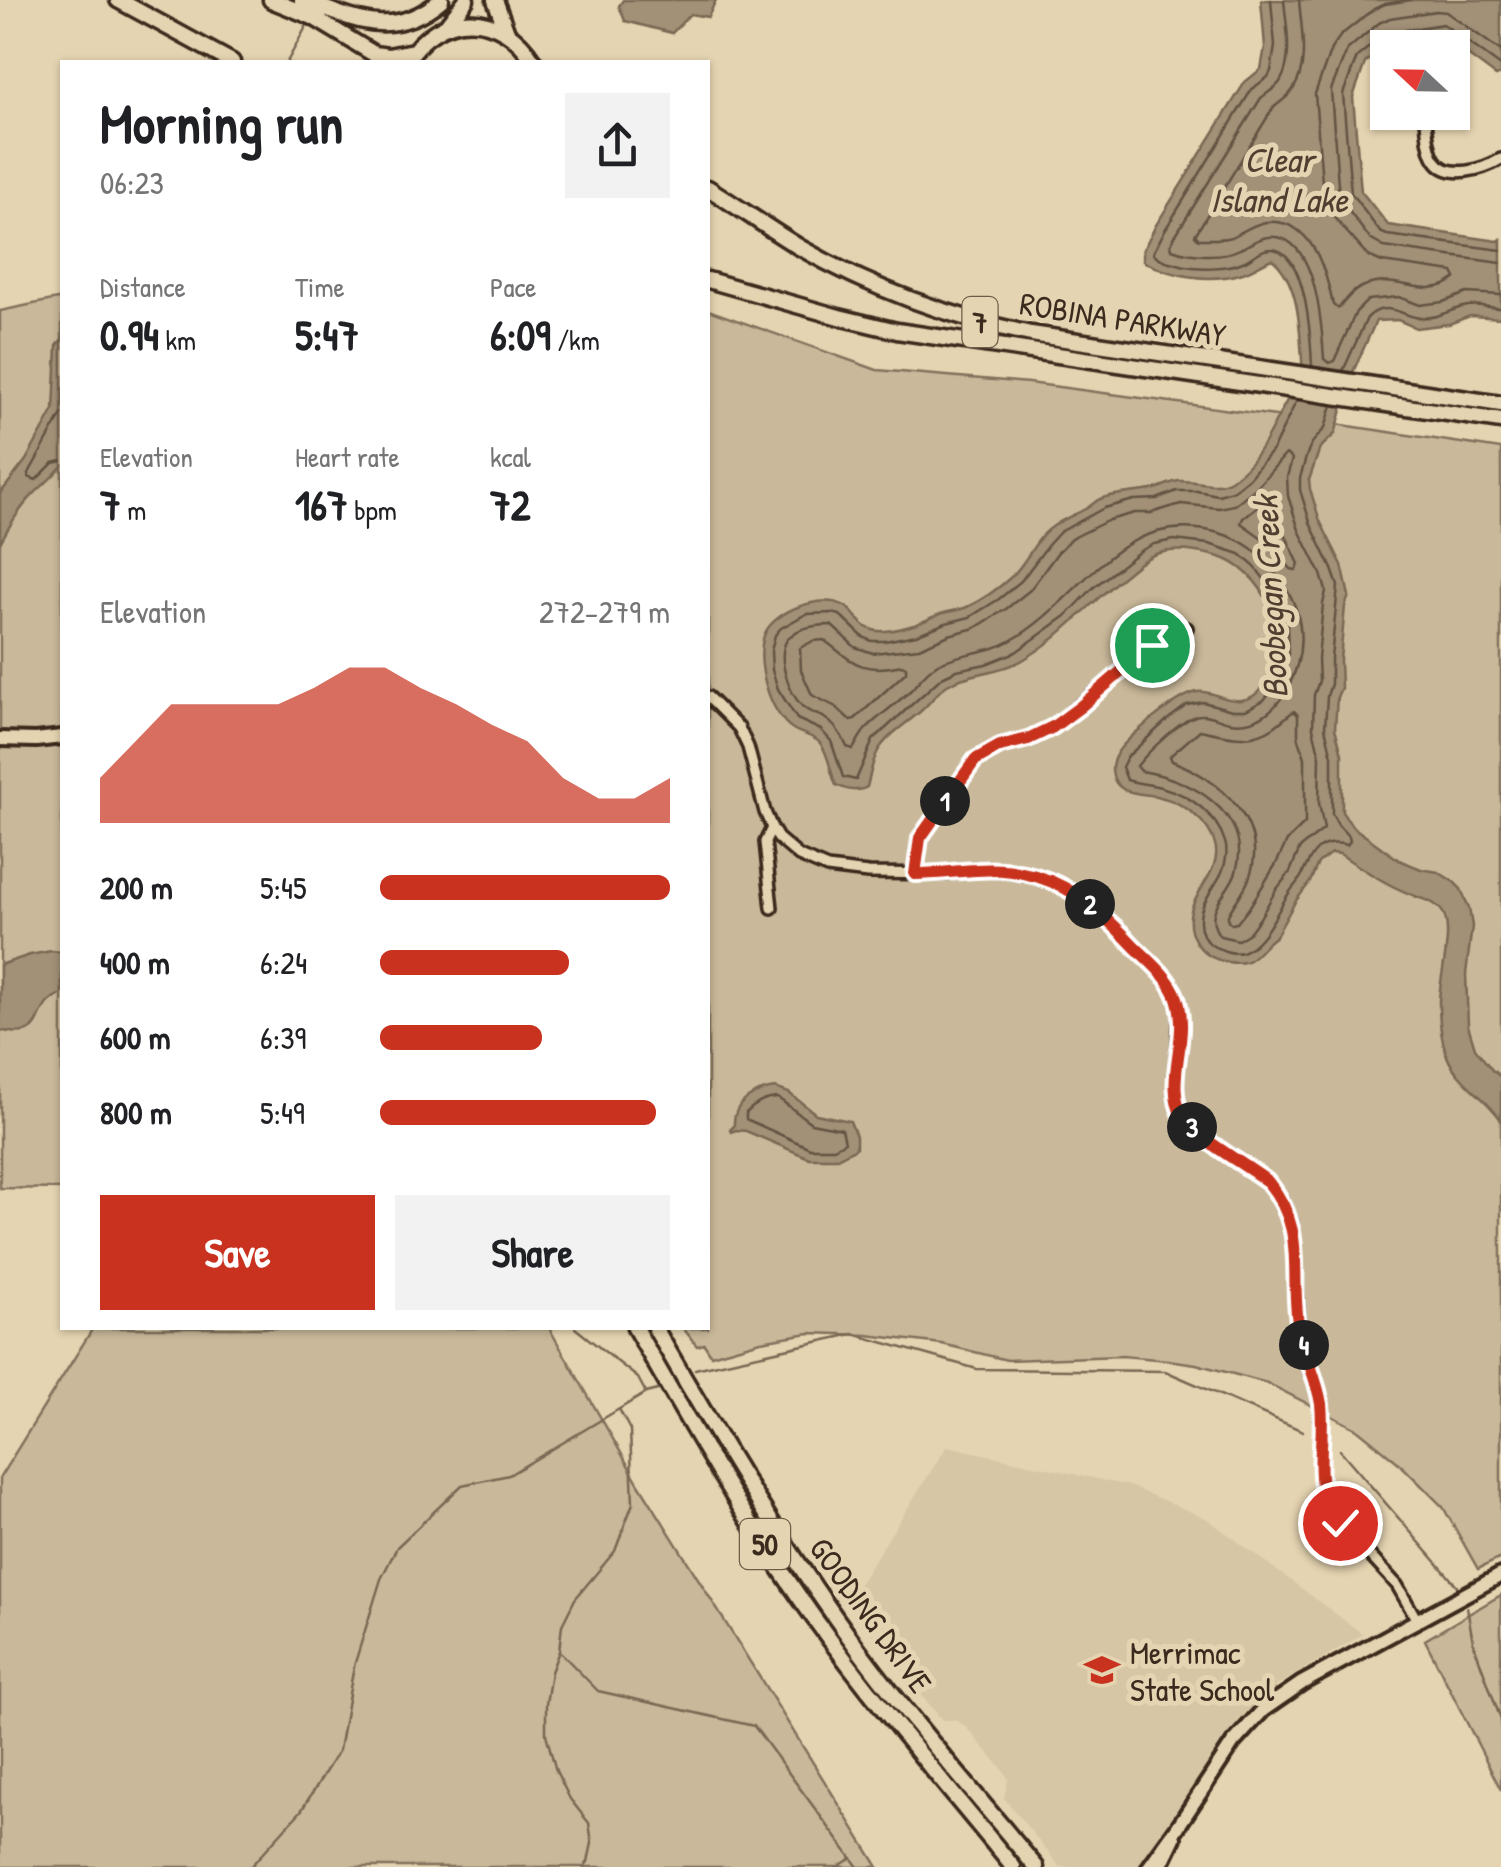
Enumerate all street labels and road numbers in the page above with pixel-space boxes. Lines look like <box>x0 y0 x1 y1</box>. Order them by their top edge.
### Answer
street label: ROBINA PARKWAY <box>1017 282 1229 356</box>
road number: 7 <box>962 297 998 347</box>
road number: 50 <box>740 1519 790 1569</box>
street label: GOODING DRIVE <box>800 1528 942 1702</box>

